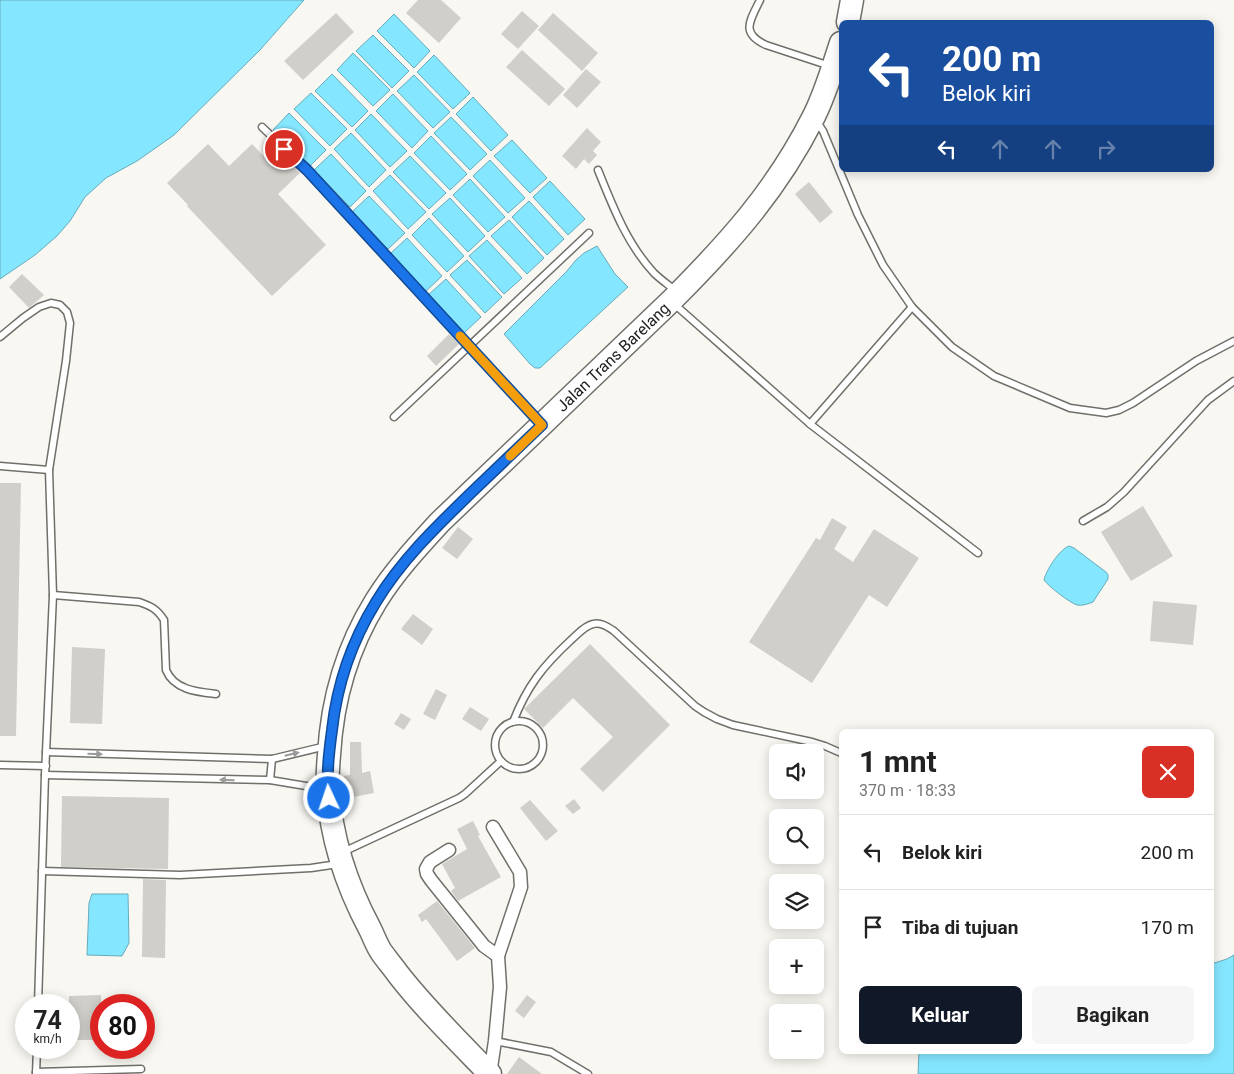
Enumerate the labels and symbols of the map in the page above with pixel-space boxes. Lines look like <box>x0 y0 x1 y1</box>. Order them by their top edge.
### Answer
pin <box>263 128 305 170</box>
street label: Jalan Trans Barelang <box>553 299 674 416</box>
one-way arrow <box>87 750 103 758</box>
one-way arrow <box>284 750 299 758</box>
position arrow <box>302 771 354 823</box>
one-way arrow <box>219 775 235 783</box>
speed limit sign: 80 <box>90 994 155 1059</box>

